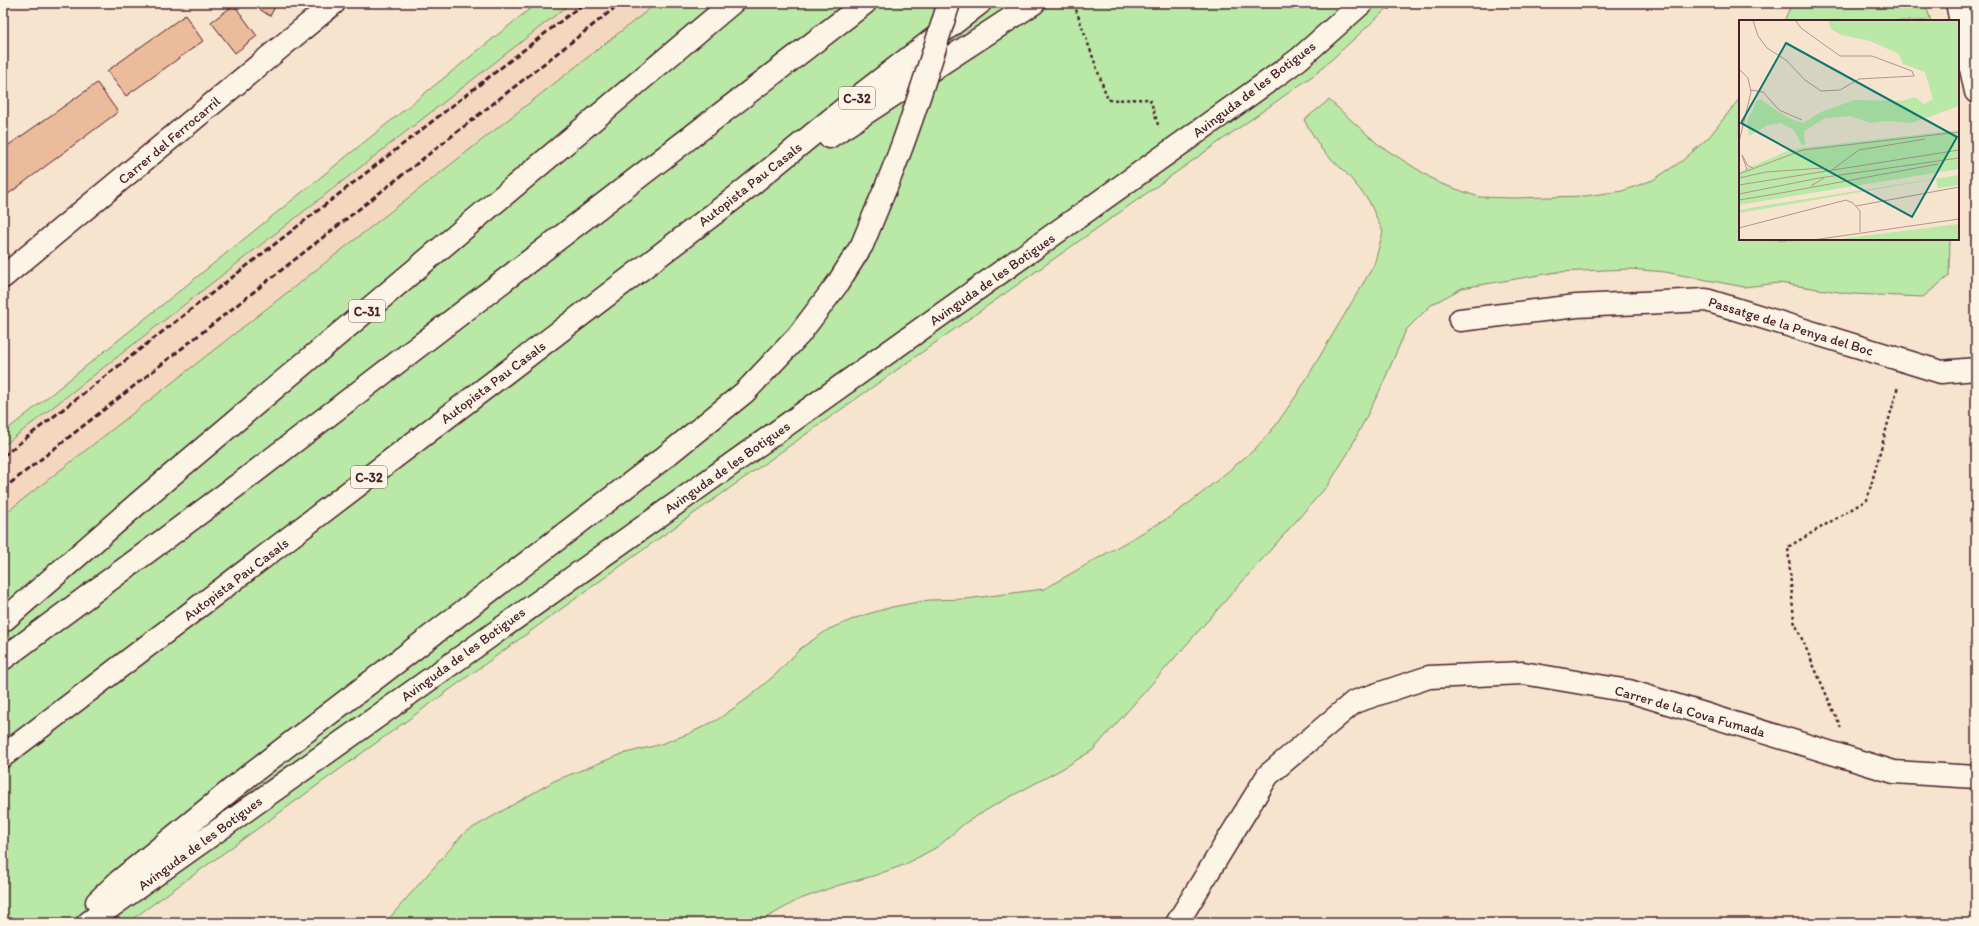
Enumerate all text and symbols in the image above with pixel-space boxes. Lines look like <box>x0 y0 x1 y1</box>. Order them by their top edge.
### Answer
inset map <box>1739 20 1959 240</box>
street label: Avinguda de les Botigues <box>1190 38 1319 141</box>
road number: C-32 <box>839 87 875 109</box>
street label: Carrer del Ferrocarril <box>115 93 224 188</box>
street label: Autopista Pau Casals <box>695 139 806 230</box>
street label: Avinguda de les Botigues <box>926 230 1058 329</box>
street label: Passatge de la Penya del Boc <box>1706 293 1875 360</box>
road number: C-31 <box>349 300 385 322</box>
street label: Autopista Pau Casals <box>438 337 549 427</box>
street label: Avinguda de les Botigues <box>661 418 793 517</box>
road number: C-32 <box>351 466 387 488</box>
street label: Autopista Pau Casals <box>181 534 292 624</box>
street label: Avinguda de les Botigues <box>398 604 529 705</box>
street label: Carrer de la Cova Fumada <box>1613 682 1768 741</box>
street label: Avinguda de les Botigues <box>135 793 266 894</box>

